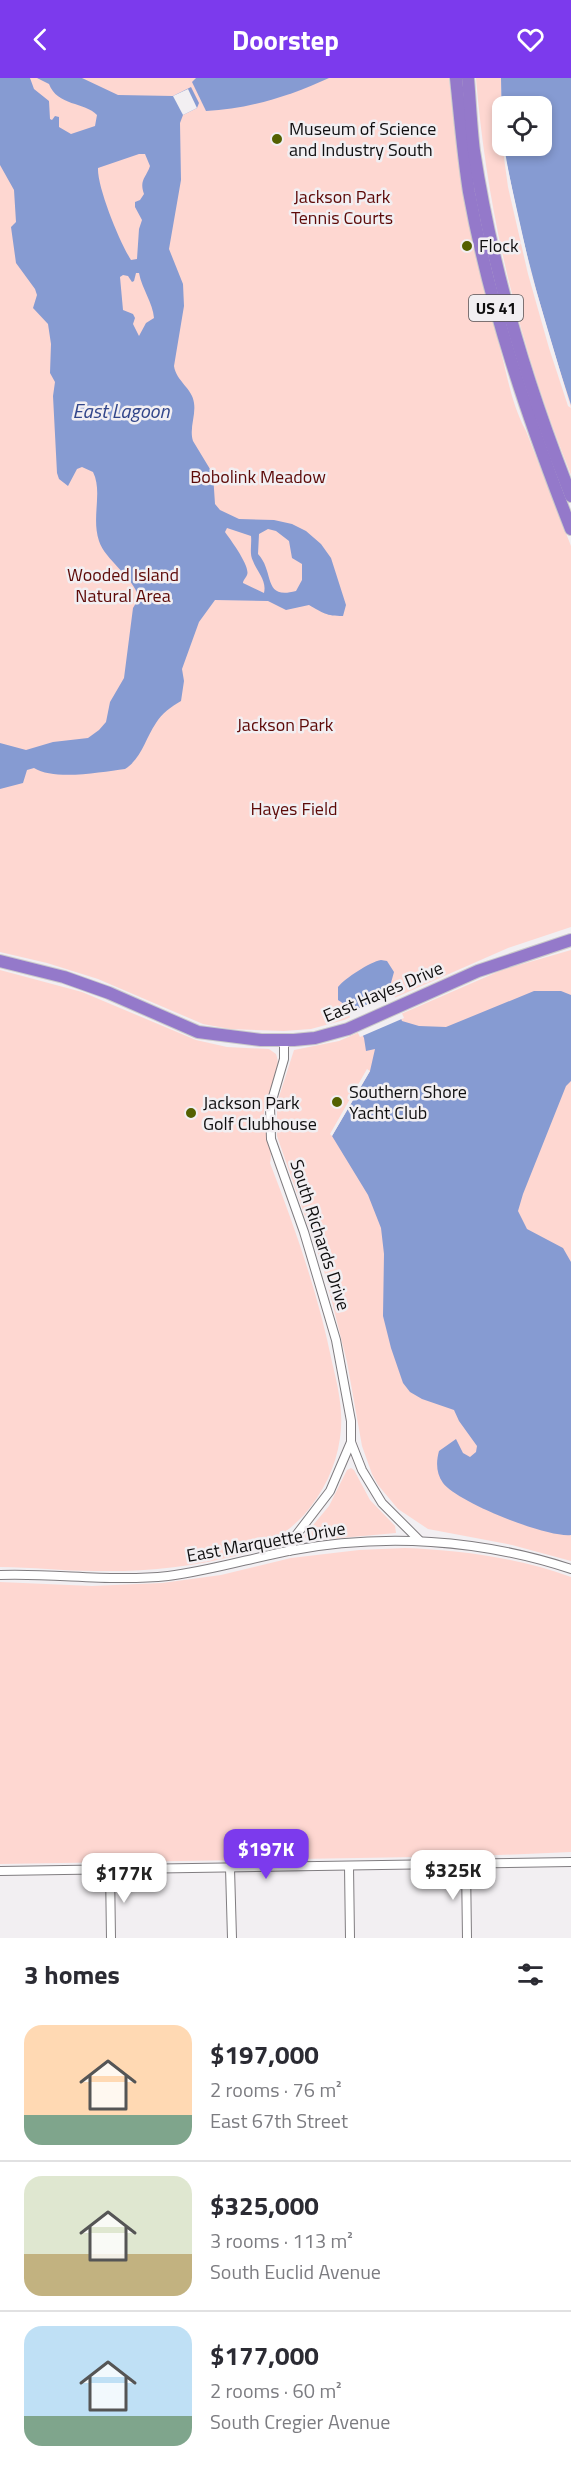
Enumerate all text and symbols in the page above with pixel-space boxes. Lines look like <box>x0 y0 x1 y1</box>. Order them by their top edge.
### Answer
text: Doorstep <box>232 19 339 60</box>
icon: back <box>24 23 57 56</box>
icon: heart <box>514 23 547 56</box>
map controls <box>492 96 552 156</box>
button: locate <box>492 96 552 156</box>
place label: Museum of Science and Industry South <box>289 115 436 163</box>
marker: Museum of Science and Industry South <box>270 132 284 146</box>
park label: Jackson Park Tennis Courts <box>291 183 393 231</box>
place label: Flock <box>479 232 519 259</box>
marker: Flock <box>460 239 474 253</box>
road number: US 41 <box>469 295 523 321</box>
water label: East Lagoon <box>73 395 170 426</box>
park label: Bobolink Meadow <box>190 463 326 490</box>
park label: Wooded Island Natural Area <box>67 561 179 609</box>
park label: Jackson Park <box>237 711 334 738</box>
park label: Hayes Field <box>250 795 338 822</box>
street label: East Hayes Drive <box>319 954 447 1029</box>
place label: Southern Shore Yacht Club <box>349 1078 467 1126</box>
place label: Jackson Park Golf Clubhouse <box>203 1089 317 1137</box>
marker: Southern Shore Yacht Club <box>330 1095 344 1109</box>
marker: Jackson Park Golf Clubhouse <box>184 1106 198 1120</box>
street label: South Richards Drive <box>283 1156 358 1314</box>
street label: East Marquette Drive <box>184 1514 347 1569</box>
pin: $197K <box>224 1829 308 1880</box>
text: $197K <box>238 1833 294 1864</box>
pin: $325K <box>411 1850 495 1901</box>
pin: $177K <box>82 1853 166 1904</box>
text: $325K <box>425 1854 481 1885</box>
text: $177K <box>96 1857 152 1888</box>
text: 3 homes <box>24 1955 120 1994</box>
icon: filters <box>514 1958 547 1991</box>
text: $197,000 <box>210 2035 319 2074</box>
icon: home <box>72 2049 144 2121</box>
text: 2 rooms · 76 m² <box>210 2074 342 2105</box>
text: East 67th Street <box>210 2105 348 2136</box>
text: $325,000 <box>210 2186 319 2225</box>
icon: home <box>72 2200 144 2272</box>
text: 3 rooms · 113 m² <box>210 2225 353 2256</box>
text: South Euclid Avenue <box>210 2256 381 2287</box>
text: $177,000 <box>210 2336 319 2375</box>
icon: home <box>72 2350 144 2422</box>
text: 2 rooms · 60 m² <box>210 2375 342 2406</box>
text: South Cregier Avenue <box>210 2406 390 2437</box>

